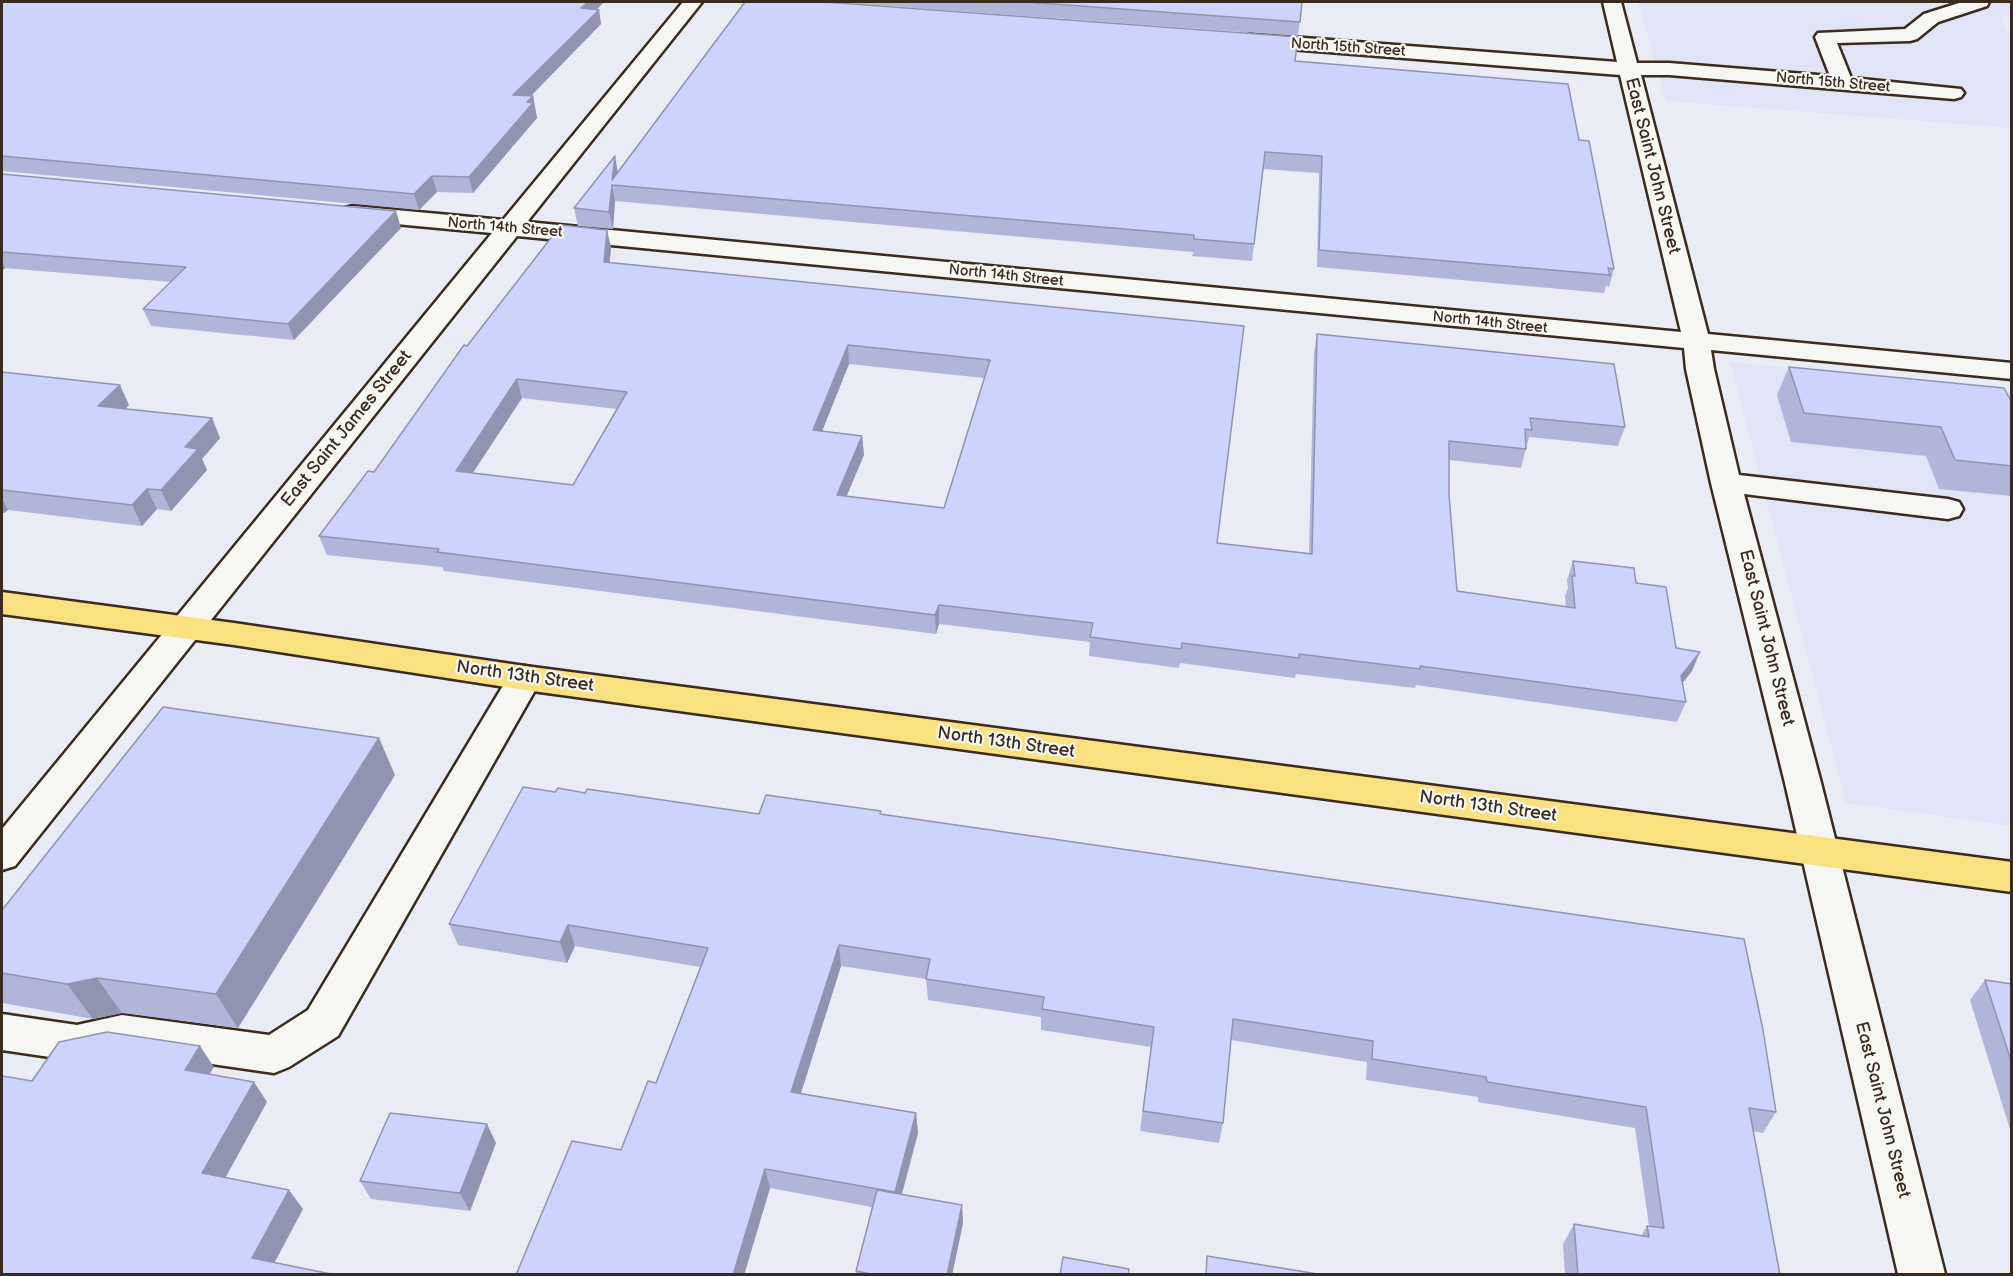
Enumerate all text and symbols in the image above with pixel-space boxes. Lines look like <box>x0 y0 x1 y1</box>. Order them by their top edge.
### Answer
street label: North 15th Street <box>1290 35 1406 61</box>
street label: North 15th Street <box>1775 69 1891 97</box>
street label: East Saint John Street <box>1620 76 1684 256</box>
street label: North 14th Street <box>447 214 563 242</box>
street label: North 14th Street <box>948 261 1064 291</box>
street label: North 14th Street <box>1432 308 1548 338</box>
street label: East Saint James Street <box>277 346 417 512</box>
street label: East Saint John Street <box>1734 548 1798 728</box>
street label: North 13th Street <box>455 657 595 697</box>
street label: North 13th Street <box>936 723 1076 763</box>
street label: North 13th Street <box>1418 787 1558 827</box>
street label: East Saint John Street <box>1850 1020 1914 1200</box>

